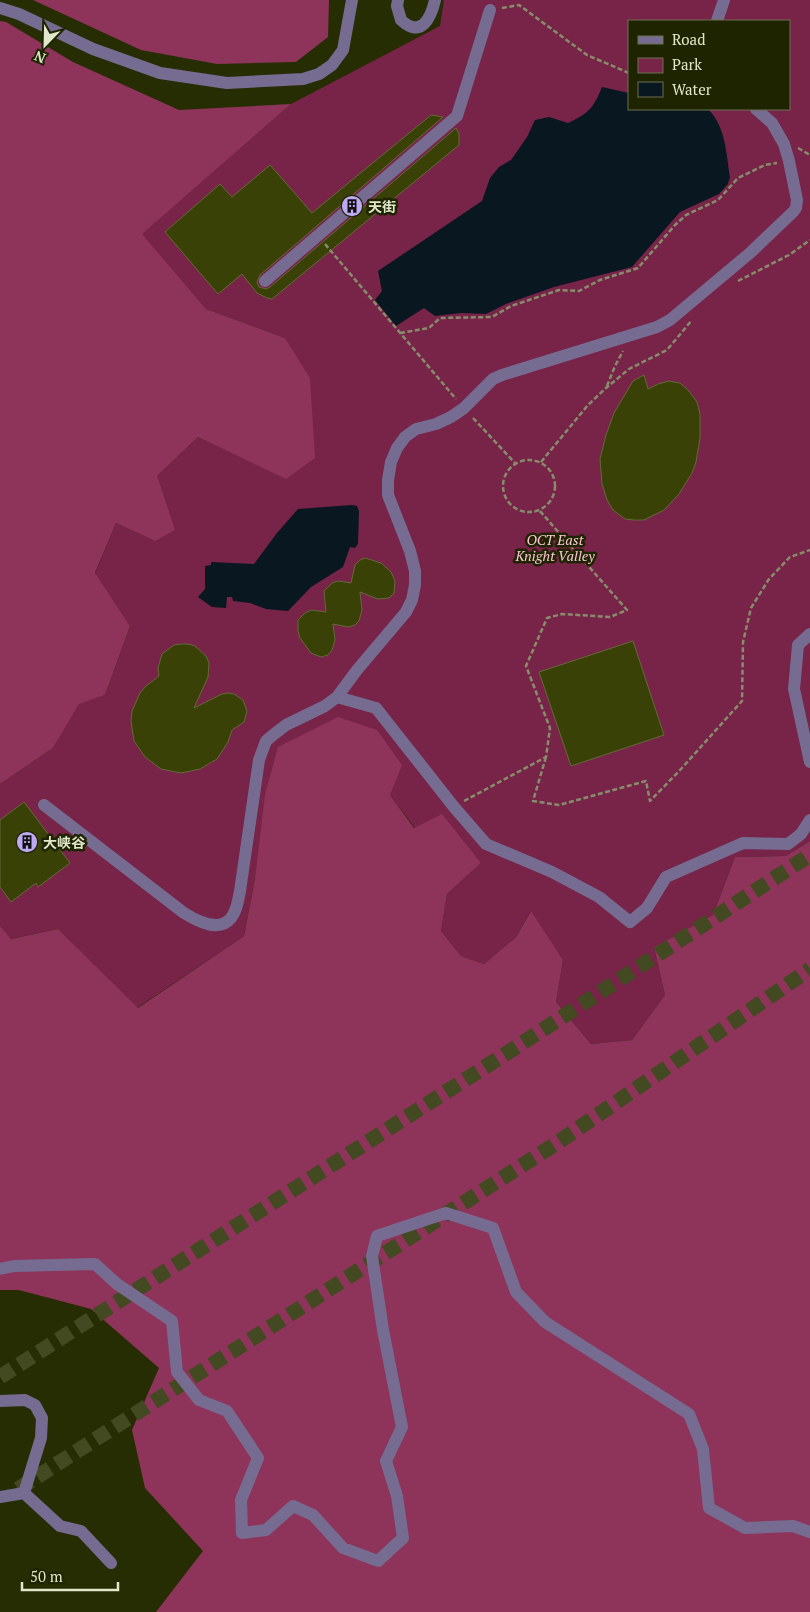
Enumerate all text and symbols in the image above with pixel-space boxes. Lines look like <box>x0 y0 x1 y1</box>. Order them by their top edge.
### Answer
north arrow <box>20 20 70 70</box>
legend <box>628 20 790 110</box>
text: Road <box>672 29 705 49</box>
text: N <box>31 46 48 68</box>
text: Park <box>672 54 702 74</box>
text: Water <box>672 79 712 99</box>
building icon: 天街 <box>340 194 364 218</box>
place label: 天街 <box>368 197 396 216</box>
park label: OCT East Knight Valley <box>514 530 595 565</box>
building icon: 大峡谷 <box>15 830 39 854</box>
place label: 大峡谷 <box>43 833 86 852</box>
scale bar <box>22 1560 119 1592</box>
text: 50 m <box>30 1566 63 1586</box>

